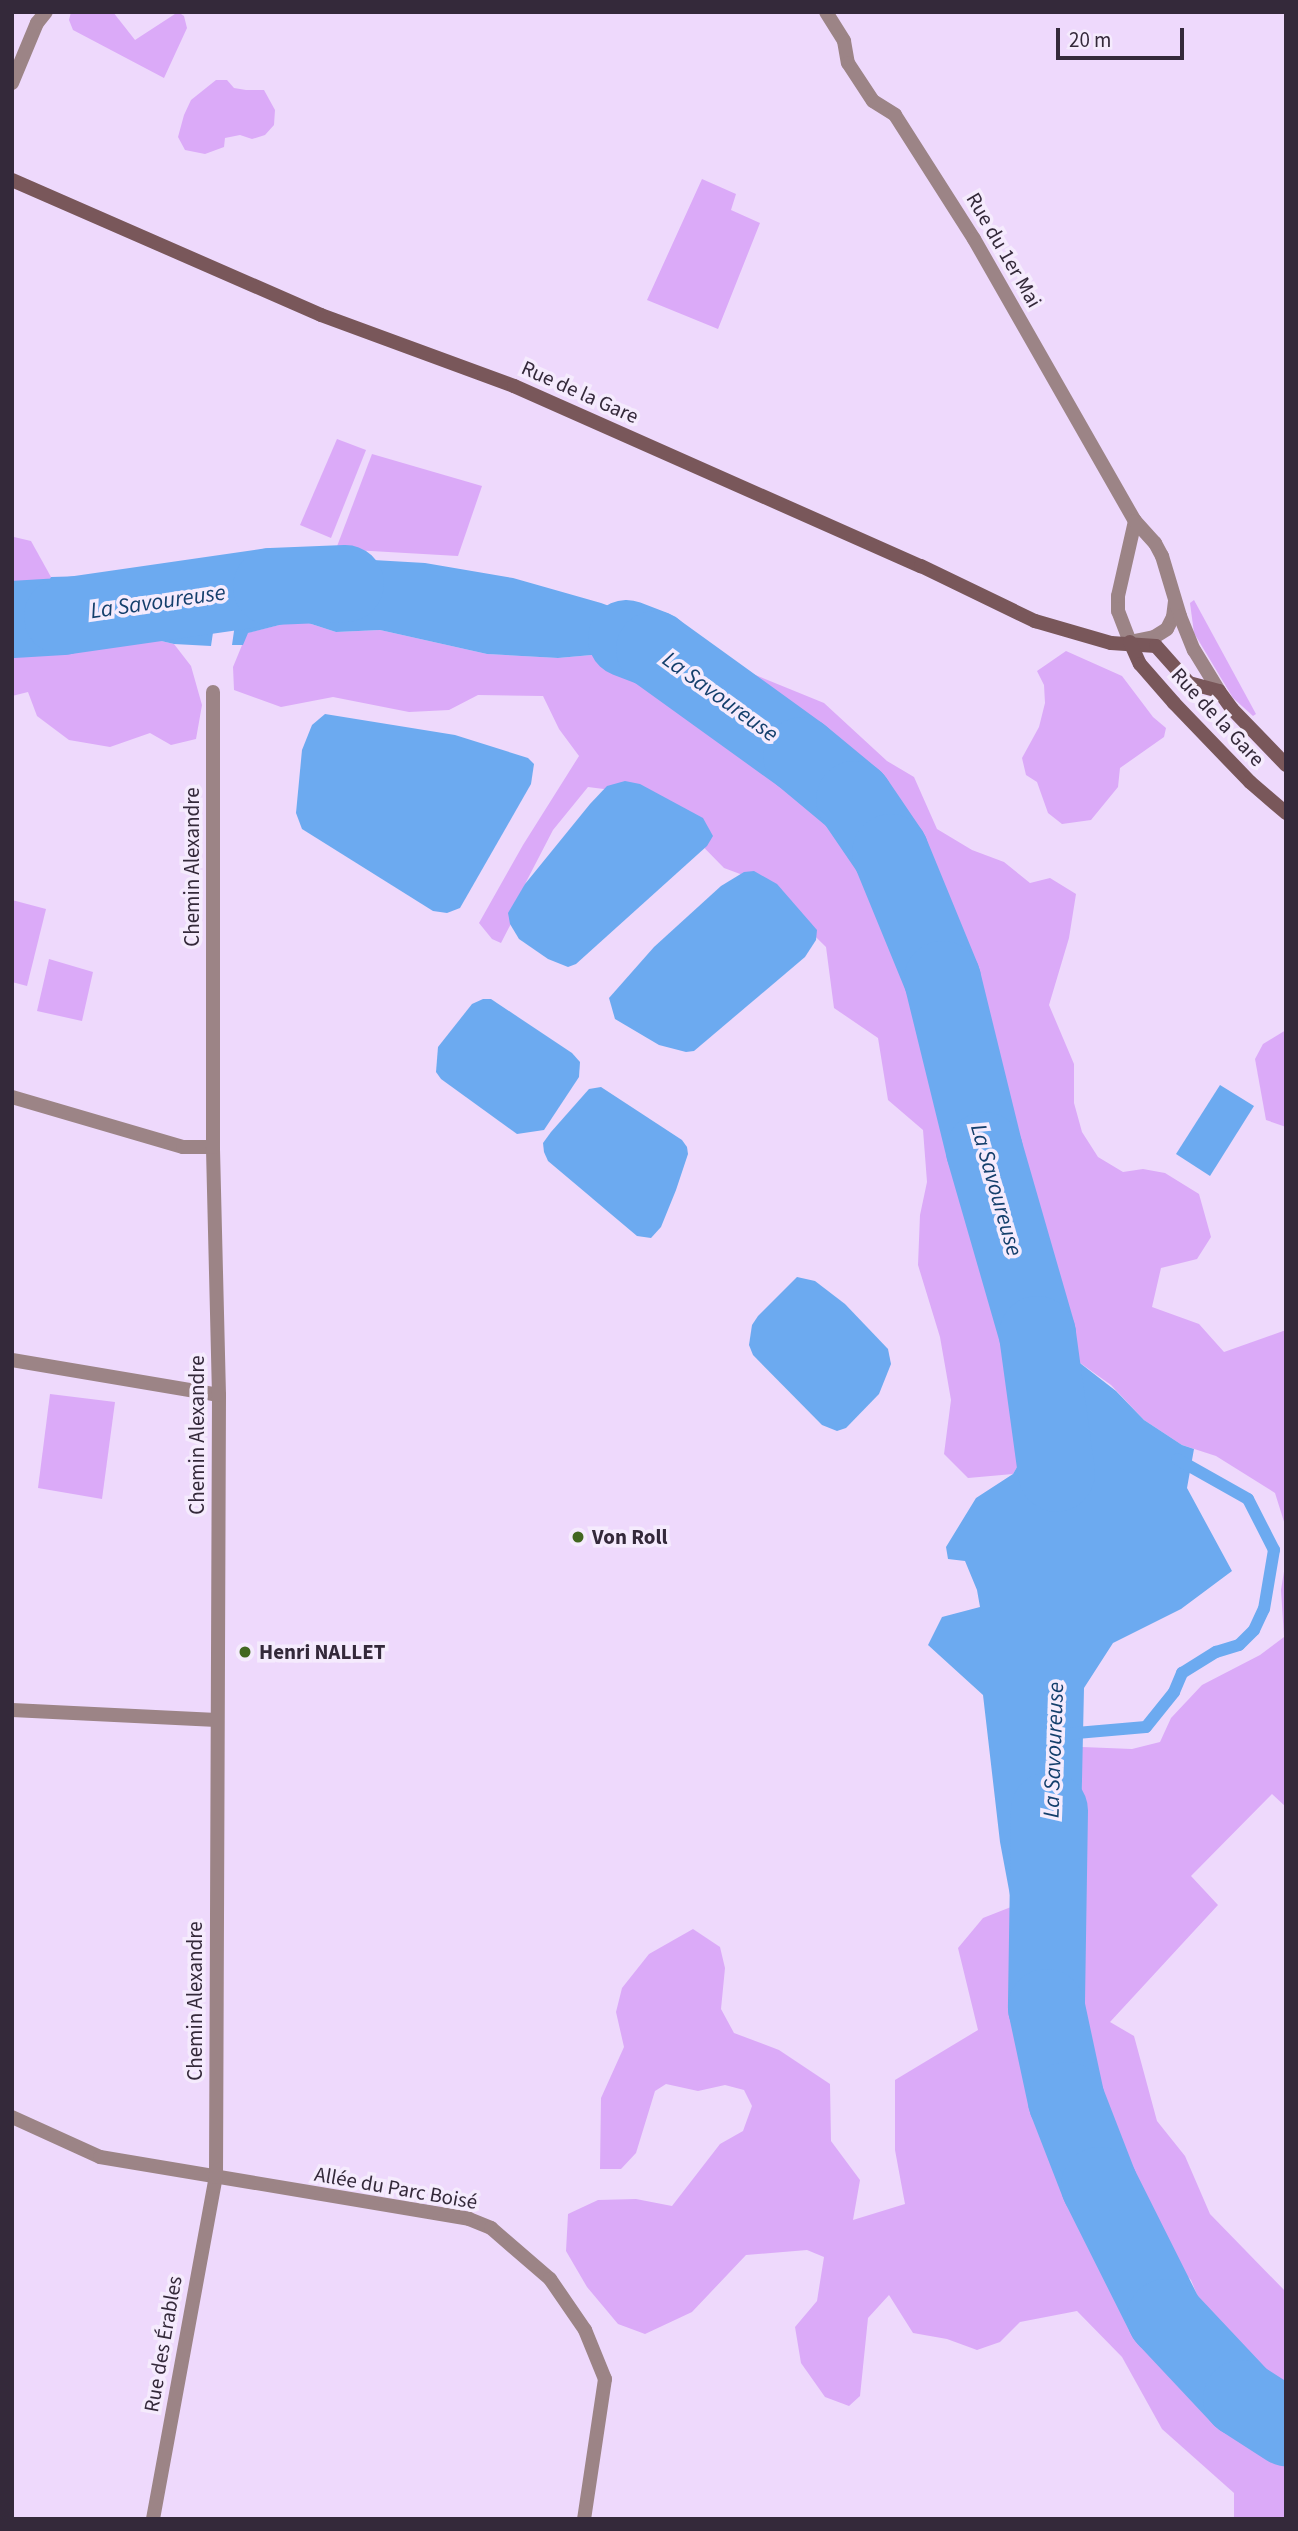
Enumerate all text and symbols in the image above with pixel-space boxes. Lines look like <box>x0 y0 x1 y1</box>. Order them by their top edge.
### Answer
scale bar <box>1060 14 1188 58</box>
text: 20 m <box>1069 25 1111 55</box>
street label: Rue du 1er Mai <box>961 188 1047 312</box>
street label: Rue de la Gare <box>518 355 642 429</box>
water label: La Savoureuse <box>89 579 227 625</box>
water label: La Savoureuse <box>657 646 783 748</box>
street label: Rue de la Gare <box>1166 663 1270 771</box>
street label: Chemin Alexandre <box>179 787 205 947</box>
water label: La Savoureuse <box>964 1121 1028 1259</box>
street label: Chemin Alexandre <box>184 1355 210 1515</box>
place label: Von Roll <box>592 1524 667 1550</box>
marker: Von Roll <box>570 1529 586 1545</box>
place label: Henri NALLET <box>259 1639 385 1665</box>
marker: Henri NALLET <box>237 1644 253 1660</box>
water label: La Savoureuse <box>1038 1681 1070 1819</box>
street label: Chemin Alexandre <box>182 1921 208 2081</box>
street label: Allée du Parc Boisé <box>313 2161 479 2215</box>
street label: Rue des Érables <box>139 2274 187 2414</box>

